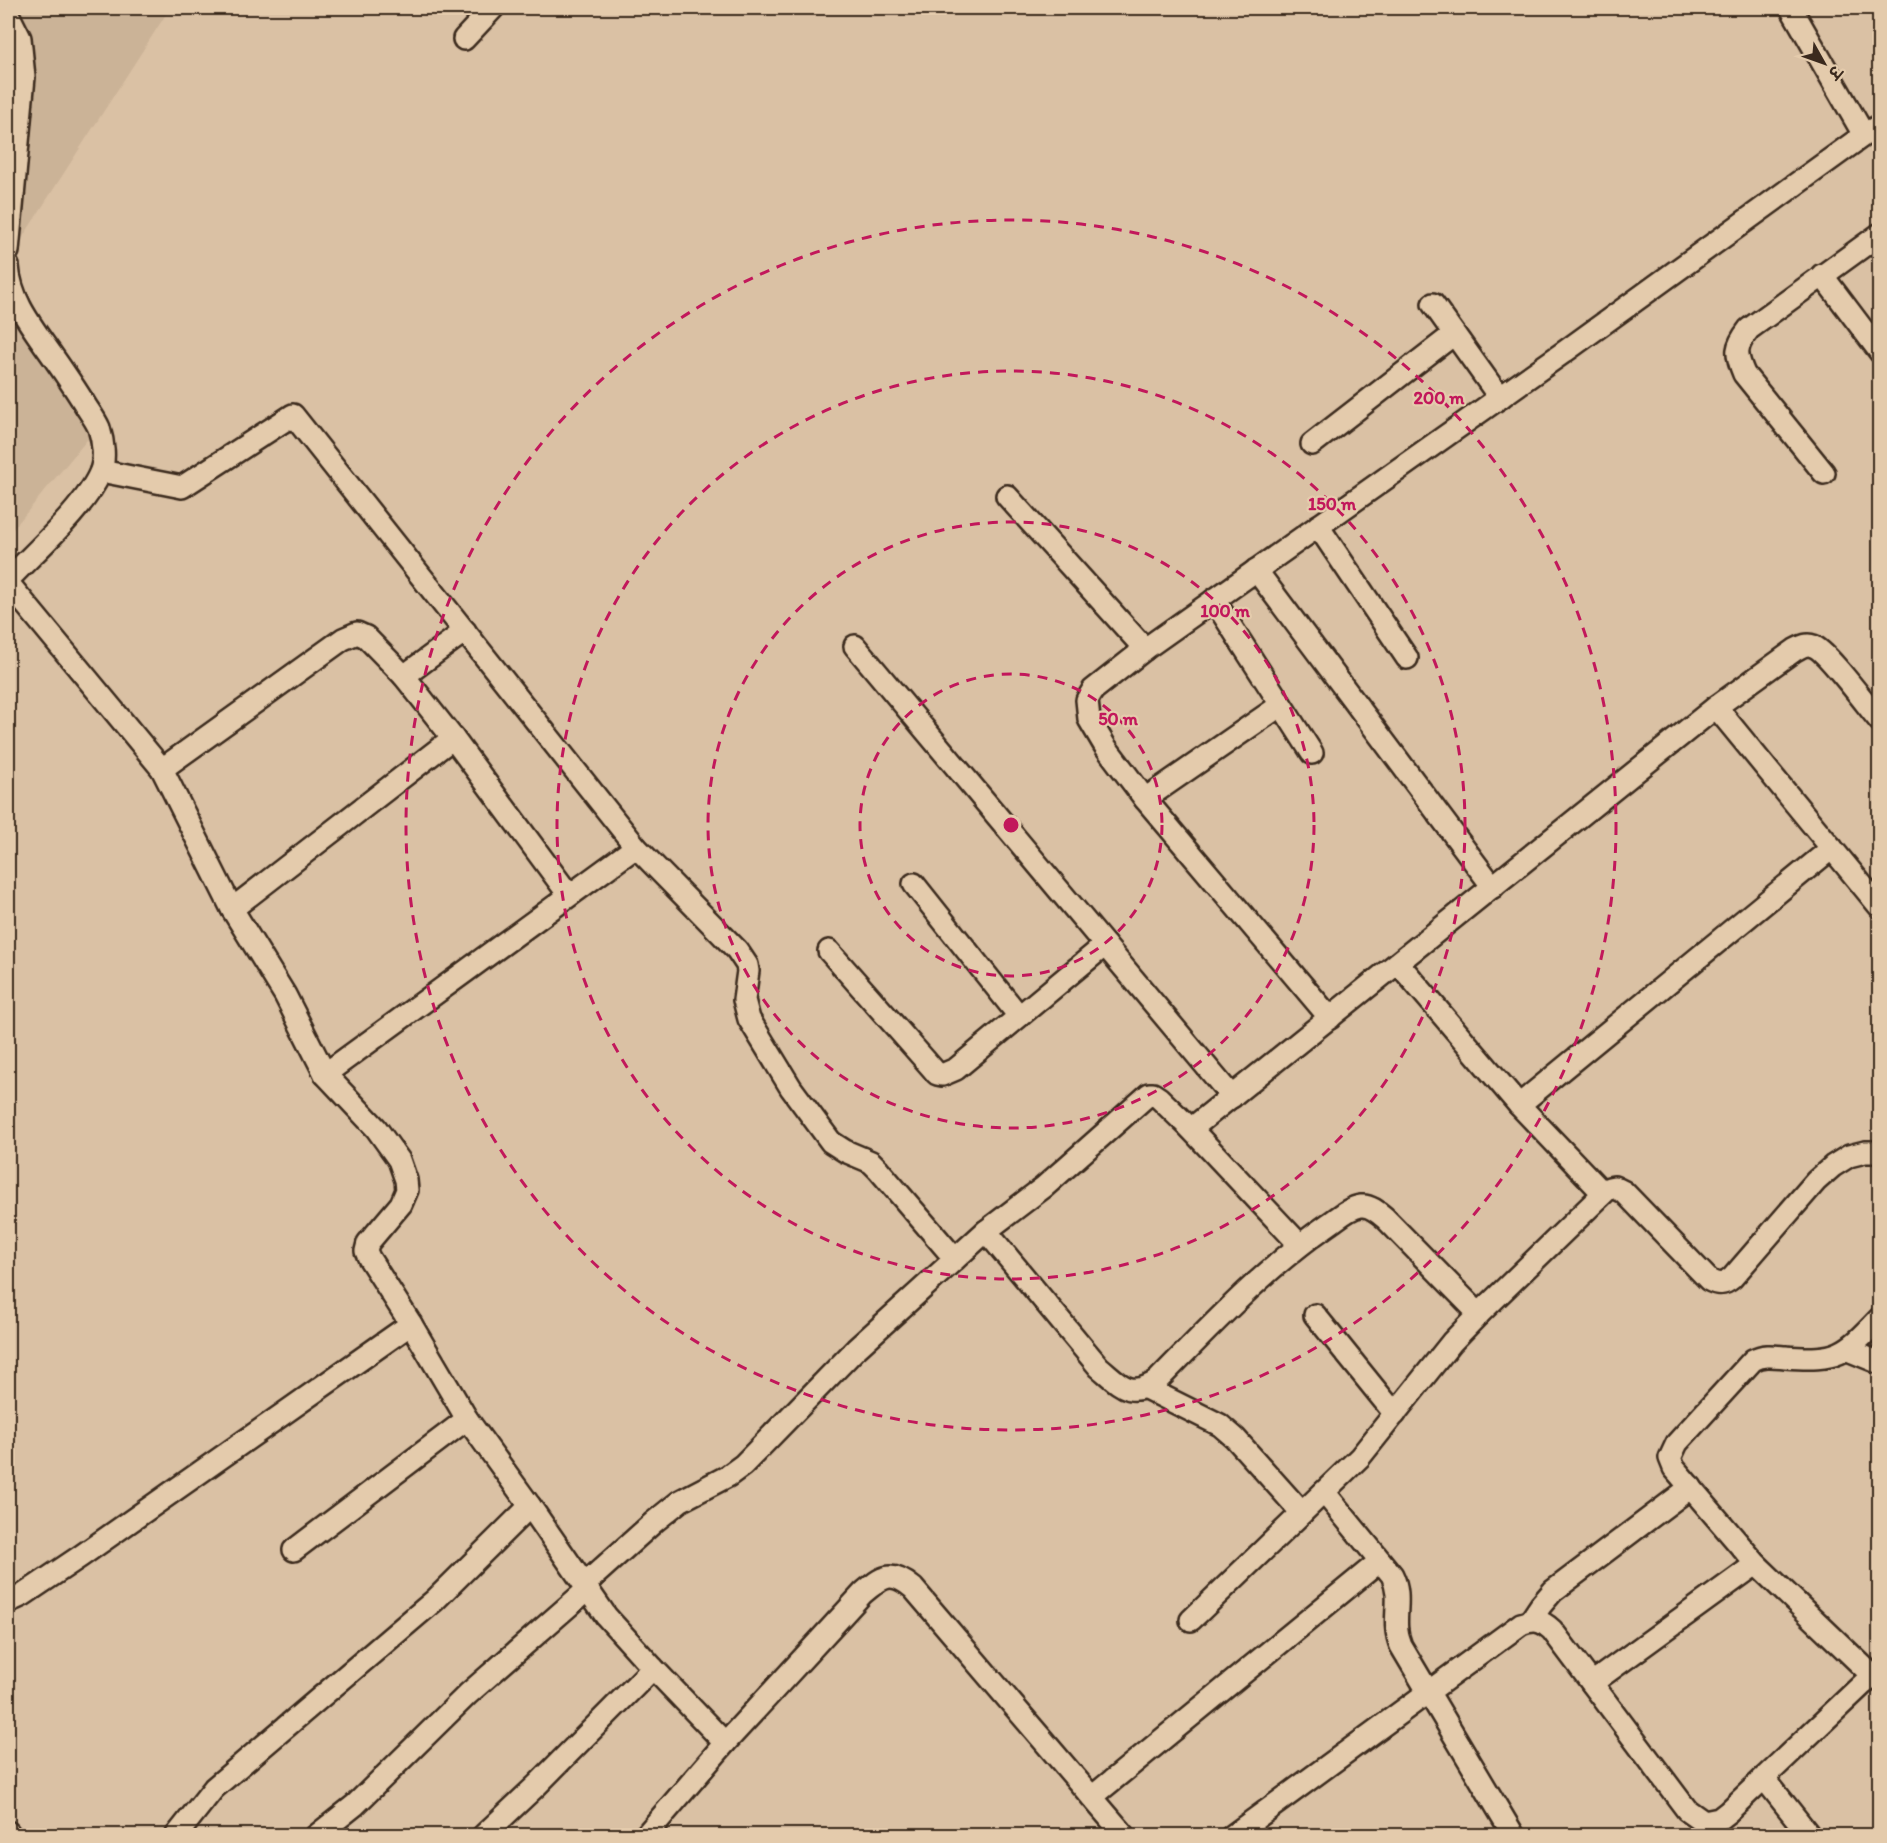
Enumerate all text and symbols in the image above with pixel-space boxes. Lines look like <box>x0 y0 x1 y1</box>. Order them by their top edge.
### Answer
north arrow <box>1794 33 1854 93</box>
text: उ <box>1824 61 1847 84</box>
text: 200 m <box>1414 387 1465 409</box>
text: 150 m <box>1308 493 1357 515</box>
text: 100 m <box>1200 600 1251 622</box>
text: 50 m <box>1098 708 1139 730</box>
centre of rings <box>1001 815 1021 835</box>

